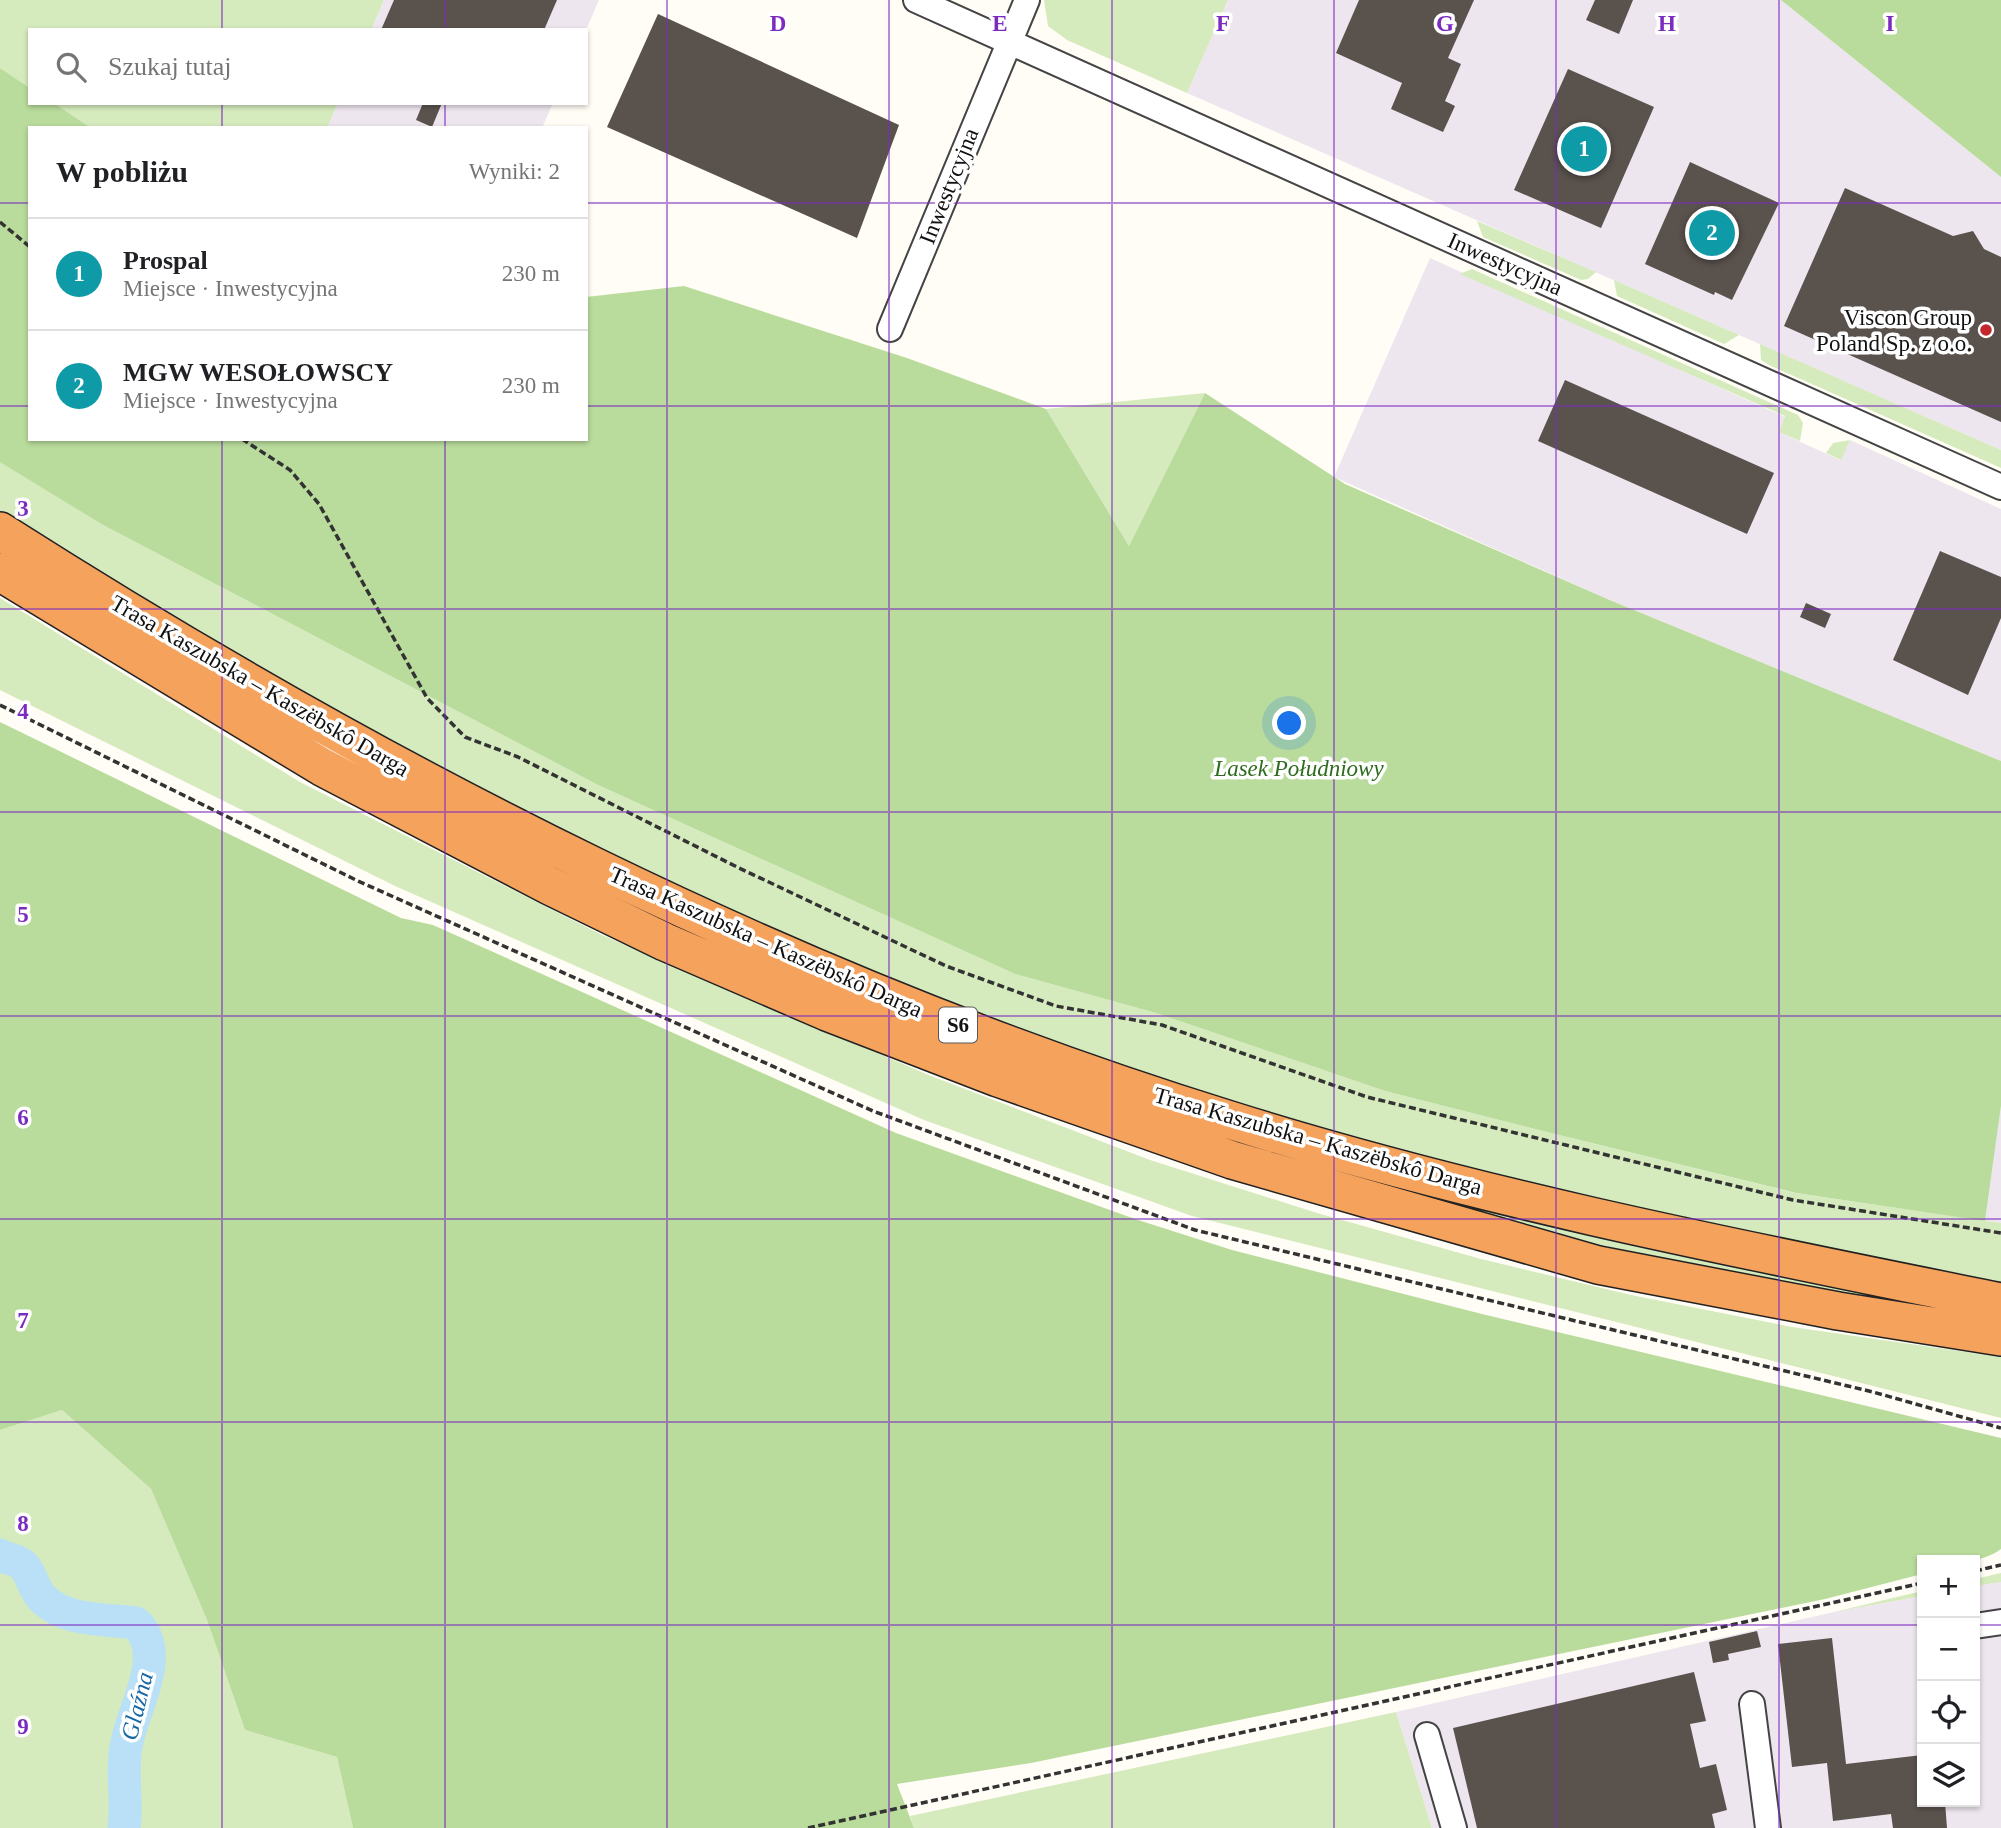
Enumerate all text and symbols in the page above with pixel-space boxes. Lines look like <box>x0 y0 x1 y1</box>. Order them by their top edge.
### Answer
text: D <box>770 11 786 36</box>
text: E <box>992 11 1008 36</box>
text: F <box>1216 11 1230 36</box>
text: G <box>1436 11 1454 36</box>
text: H <box>1658 11 1676 36</box>
text: I <box>1886 11 1895 36</box>
search box <box>28 28 588 105</box>
icon: search <box>52 48 90 86</box>
text: Szukaj tutaj <box>108 52 231 81</box>
pin: 1 <box>1561 123 1607 175</box>
street label: Inwestycyjna <box>914 124 984 248</box>
text: W pobliżu <box>56 155 188 188</box>
text: Wyniki: 2 <box>469 159 560 184</box>
pin: 2 <box>1689 207 1735 259</box>
street label: Inwestycyjna <box>1444 228 1566 300</box>
text: Prospal <box>123 246 208 275</box>
text: 1 <box>73 261 85 286</box>
text: 230 m <box>502 261 560 286</box>
text: Miejsce · Inwestycyjna <box>123 276 338 301</box>
place label: Viscon Group Poland Sp. z o.o. <box>1816 305 1972 356</box>
marker: Viscon Group Poland Sp. z o.o. <box>1978 322 1994 338</box>
text: MGW WESOŁOWSCY <box>123 358 393 387</box>
text: 2 <box>73 373 85 398</box>
text: 230 m <box>502 373 560 398</box>
text: Miejsce · Inwestycyjna <box>123 388 338 413</box>
text: 3 <box>17 496 29 521</box>
street label: Trasa Kaszubska – Kaszëbskô Darga <box>107 590 413 782</box>
text: 4 <box>17 699 29 724</box>
your location <box>1272 706 1306 740</box>
park label: Lasek Południowy <box>1213 756 1384 781</box>
street label: Trasa Kaszubska – Kaszëbskô Darga <box>606 861 926 1023</box>
text: 5 <box>17 902 29 927</box>
road number: S6 <box>939 1007 977 1042</box>
street label: Trasa Kaszubska – Kaszëbskô Darga <box>1151 1082 1485 1200</box>
text: 6 <box>17 1105 29 1130</box>
text: 7 <box>17 1308 29 1333</box>
text: 8 <box>17 1511 29 1536</box>
map controls <box>1917 1555 1980 1807</box>
button: + <box>1917 1555 1980 1618</box>
button: − <box>1917 1618 1980 1681</box>
water label: Glaźna <box>116 1669 158 1743</box>
button: locate <box>1917 1681 1980 1744</box>
text: 9 <box>17 1714 29 1739</box>
button: layers <box>1917 1744 1980 1807</box>

